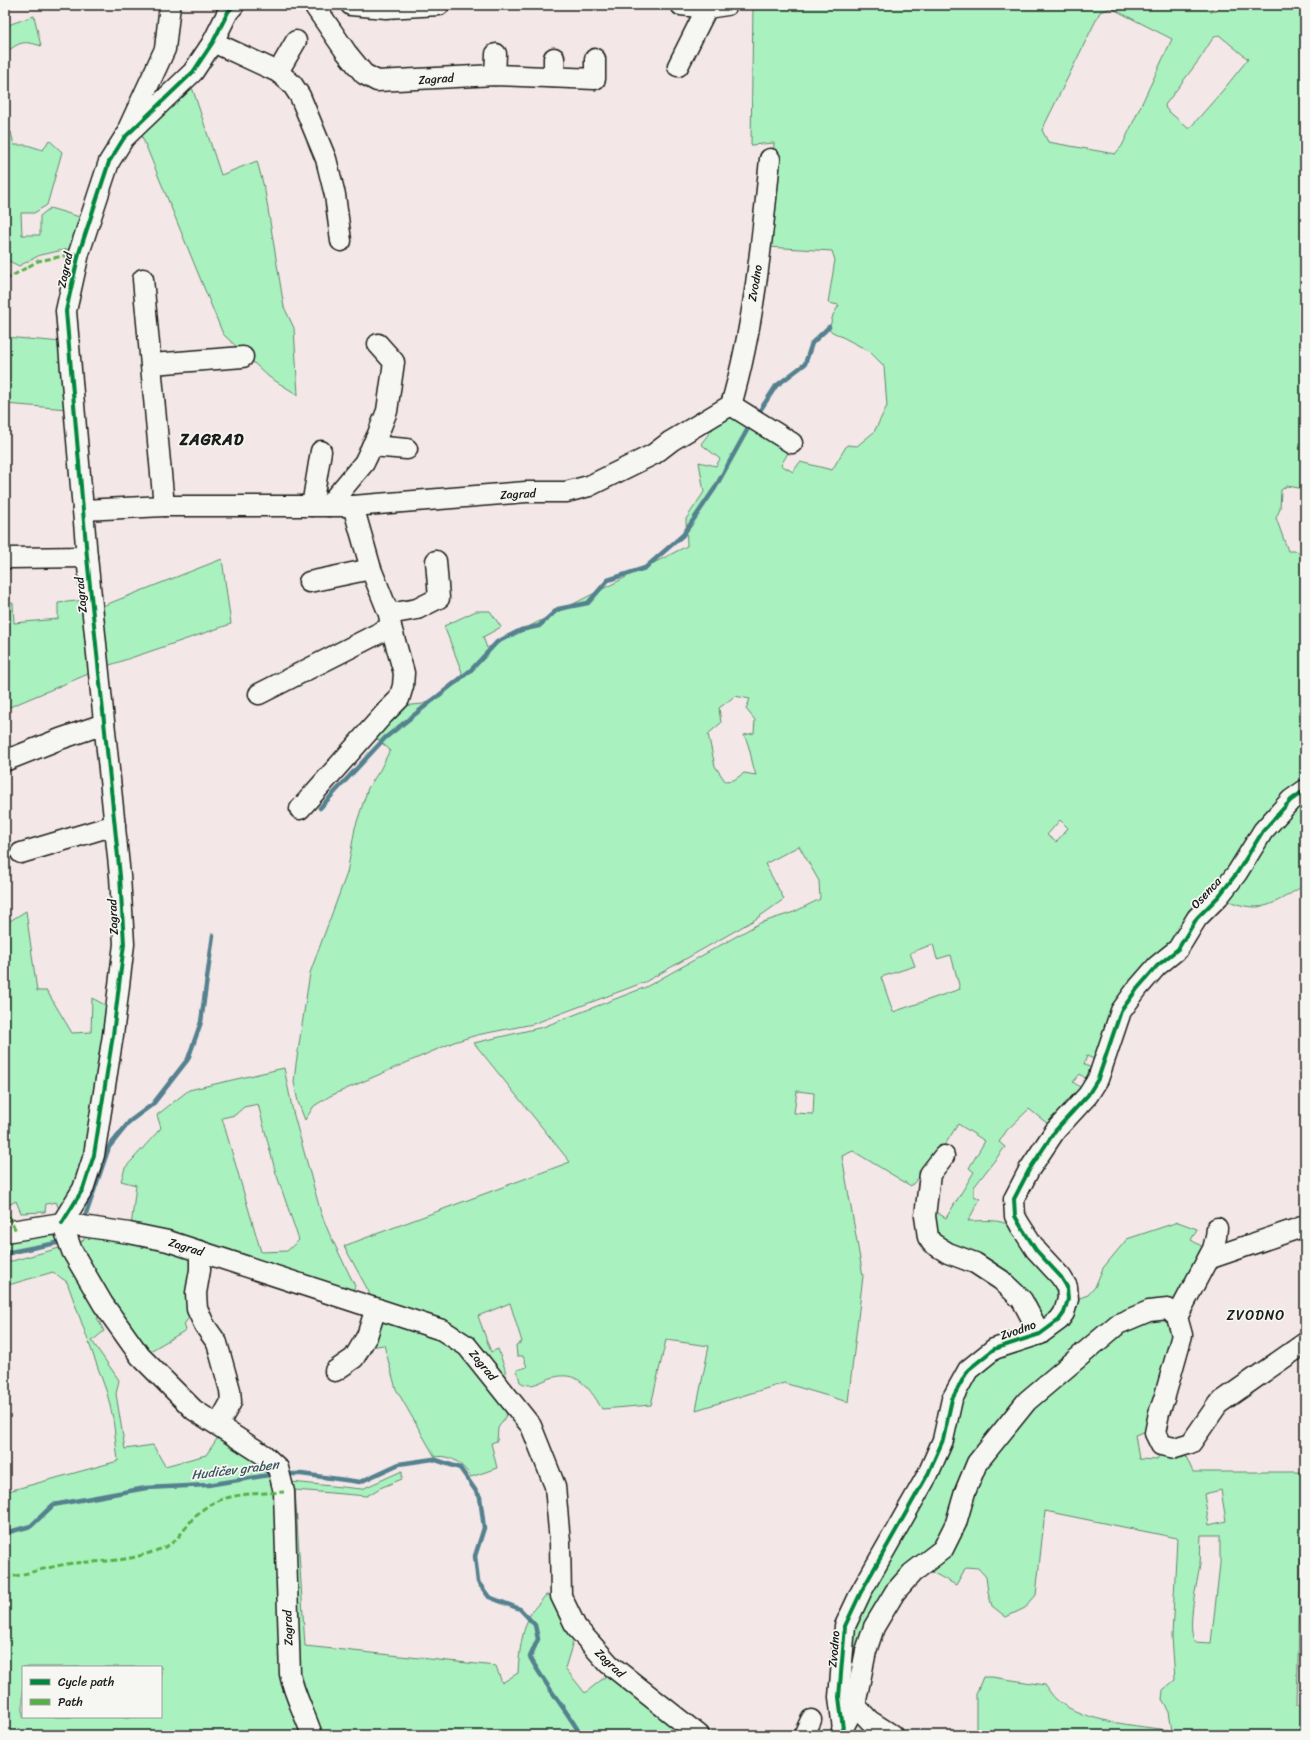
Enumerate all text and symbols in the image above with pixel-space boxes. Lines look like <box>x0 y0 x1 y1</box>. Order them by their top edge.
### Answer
street label: Zagrad <box>417 67 455 91</box>
street label: Zagrad <box>51 250 80 290</box>
street label: Zvodno <box>741 263 769 303</box>
district label: ZAGRAD <box>179 425 244 454</box>
street label: Zagrad <box>500 482 537 506</box>
street label: Zagrad <box>68 575 94 614</box>
street label: Osenca <box>1185 871 1228 914</box>
street label: Zagrad <box>101 898 125 935</box>
street label: Zagrad <box>166 1231 207 1263</box>
district label: ZVODNO <box>1227 1303 1285 1328</box>
street label: Zvodno <box>997 1314 1039 1346</box>
street label: Zagrad <box>463 1344 503 1386</box>
water label: Hudičev graben <box>190 1452 282 1486</box>
street label: Zagrad <box>276 1609 300 1646</box>
street label: Zvodno <box>821 1630 847 1668</box>
street label: Zagrad <box>589 1643 631 1684</box>
legend <box>22 1666 162 1718</box>
text: Cycle path <box>58 1671 114 1693</box>
text: Path <box>58 1691 83 1713</box>

